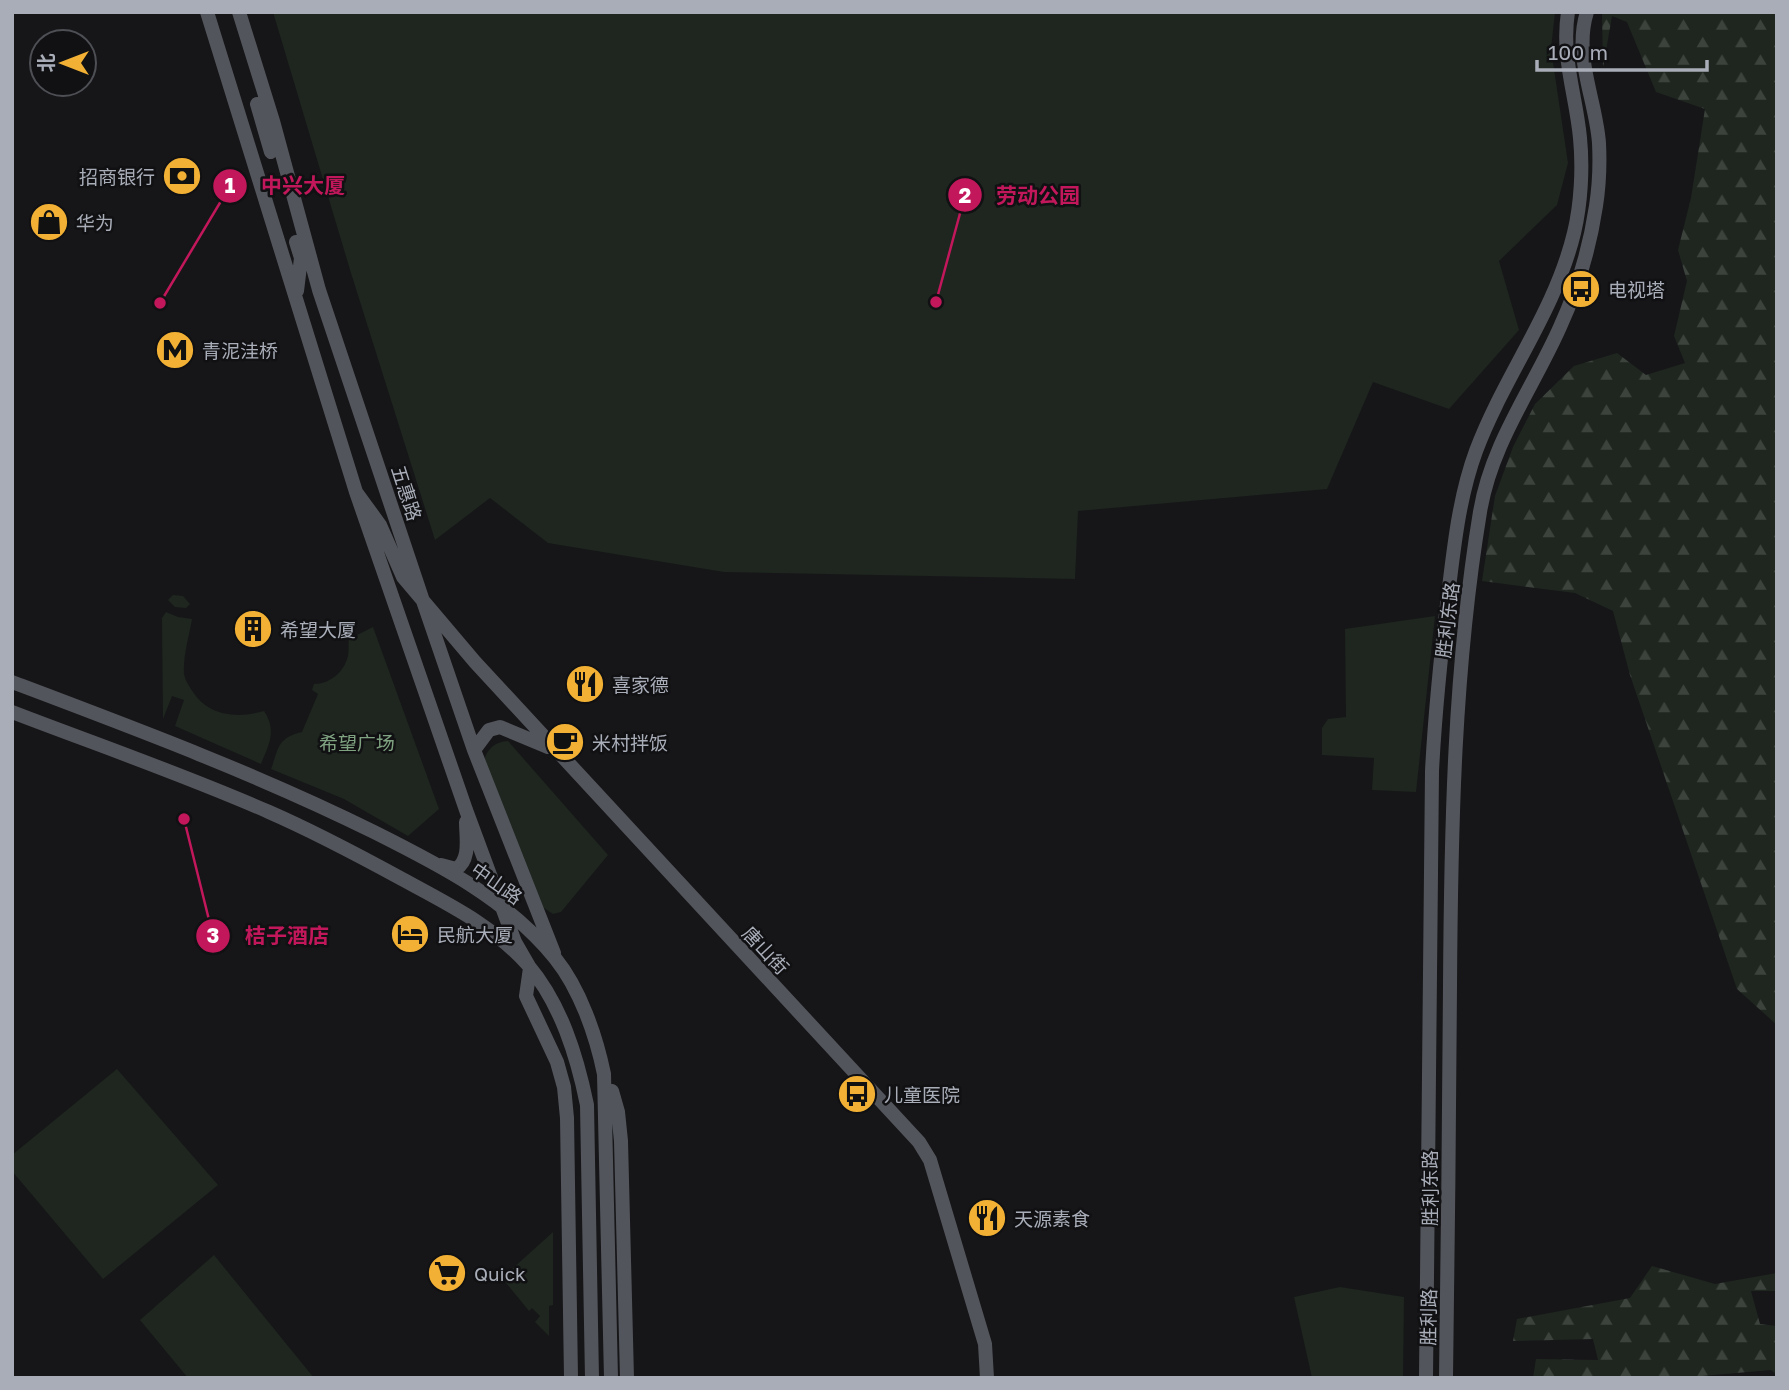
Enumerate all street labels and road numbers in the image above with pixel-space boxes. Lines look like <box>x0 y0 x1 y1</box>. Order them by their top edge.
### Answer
street label: 五惠路 <box>387 462 427 524</box>
street label: 胜利东路 <box>1431 581 1463 659</box>
street label: 中山路 <box>467 857 527 909</box>
street label: 唐山街 <box>738 921 794 979</box>
street label: 胜利东路 <box>1418 1150 1441 1226</box>
street label: 胜利路 <box>1416 1288 1440 1346</box>

